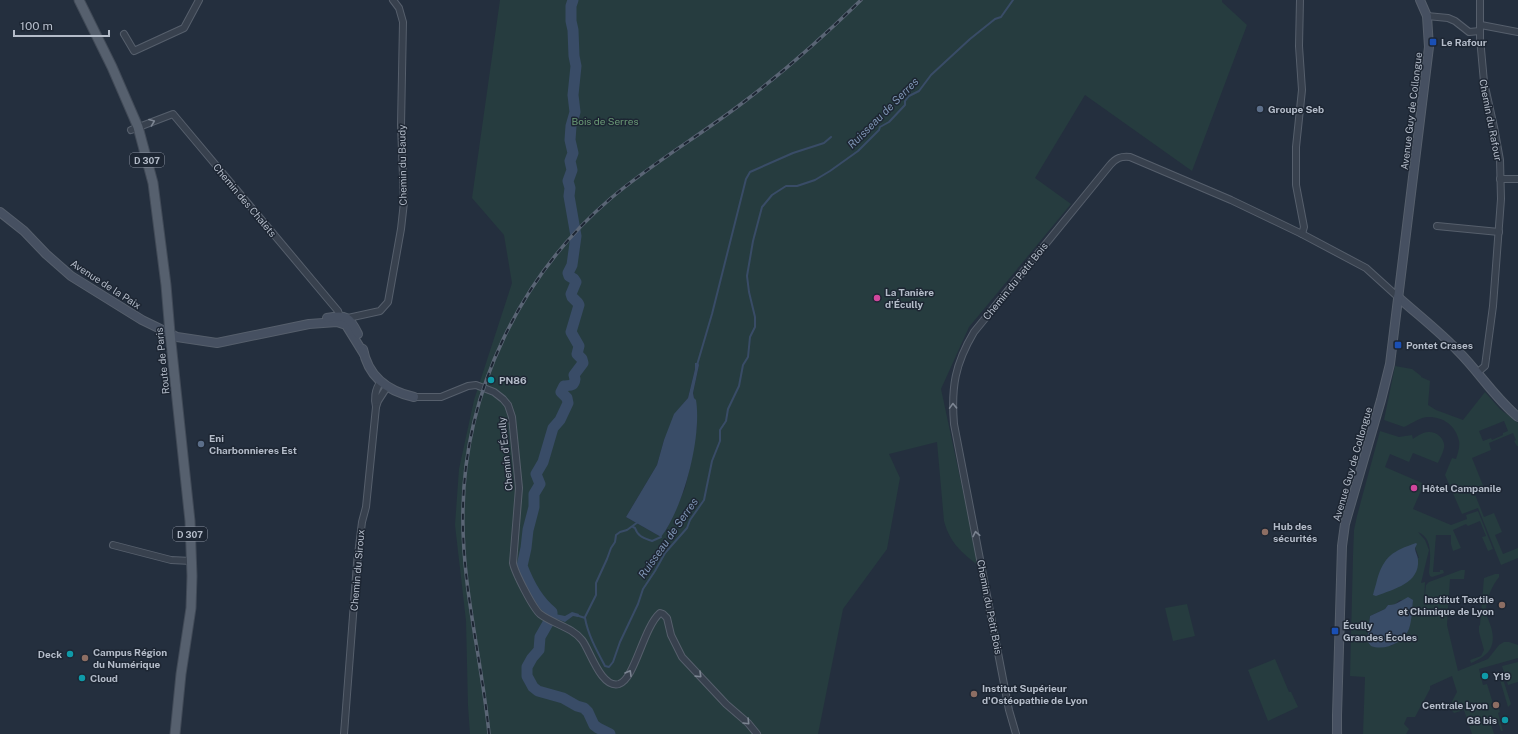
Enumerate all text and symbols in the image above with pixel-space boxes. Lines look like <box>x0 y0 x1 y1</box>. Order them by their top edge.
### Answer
scale bar <box>14 12 109 38</box>
text: 100 m <box>20 19 53 33</box>
place label: Le Rafour <box>1441 36 1487 48</box>
marker: Le Rafour <box>1428 37 1438 47</box>
street label: Avenue Guy de Collongue <box>1398 51 1424 171</box>
water label: Ruisseau de Serres <box>845 75 921 151</box>
street label: Chemin du Rafour <box>1477 78 1505 162</box>
place label: Groupe Seb <box>1268 103 1324 115</box>
marker: Groupe Seb <box>1255 104 1265 114</box>
park label: Bois de Serres <box>572 115 638 127</box>
one-way arrow <box>148 119 155 127</box>
street label: Chemin du Baudy <box>395 124 409 206</box>
road number: D 307 <box>130 153 164 167</box>
street label: Chemin des Chalets <box>211 161 279 239</box>
street label: Chemin du Petit Bois <box>980 240 1050 322</box>
street label: Avenue de la Paix <box>69 257 144 311</box>
place label: La Tanière d'Écully <box>885 286 934 310</box>
marker: La Tanière d'Écully <box>872 293 882 303</box>
street label: Route de Paris <box>153 327 171 395</box>
place label: Pontet Crases <box>1406 339 1473 351</box>
marker: Pontet Crases <box>1393 340 1403 350</box>
place label: PN86 <box>499 374 527 386</box>
marker: PN86 <box>486 375 496 385</box>
one-way arrow <box>949 403 957 409</box>
street label: Avenue Guy de Collongue <box>1330 405 1374 523</box>
street label: Chemin d'Écully <box>495 416 515 492</box>
place label: Eni Charbonnieres Est <box>209 432 297 456</box>
marker: Eni Charbonnieres Est <box>196 439 206 449</box>
place label: Hôtel Campanile <box>1422 482 1501 494</box>
marker: Hôtel Campanile <box>1409 483 1419 493</box>
water label: Ruisseau de Serres <box>636 495 700 580</box>
place label: Hub des sécurités <box>1273 520 1317 544</box>
road number: D 307 <box>173 527 207 541</box>
marker: Hub des sécurités <box>1260 527 1270 537</box>
street label: Chemin du Siroux <box>347 528 367 611</box>
one-way arrow <box>972 531 981 537</box>
street label: Chemin du Petit Bois <box>975 559 1005 655</box>
place label: Institut Textile et Chimique de Lyon <box>1398 593 1494 617</box>
marker: Institut Textile et Chimique de Lyon <box>1497 600 1507 610</box>
place label: Écully Grandes Écoles <box>1343 619 1417 643</box>
marker: Écully Grandes Écoles <box>1330 626 1340 636</box>
place label: Campus Région du Numérique <box>93 646 167 670</box>
place label: Deck <box>38 648 62 660</box>
marker: Deck <box>65 649 75 659</box>
marker: Campus Région du Numérique <box>80 653 90 663</box>
one-way arrow <box>624 670 632 678</box>
one-way arrow <box>694 670 702 678</box>
place label: Y19 <box>1493 670 1511 682</box>
marker: Y19 <box>1480 671 1490 681</box>
place label: Cloud <box>90 672 118 684</box>
marker: Cloud <box>77 673 87 683</box>
place label: Institut Supérieur d'Ostéopathie de Lyon <box>982 682 1088 706</box>
marker: Institut Supérieur d'Ostéopathie de Lyon <box>969 689 979 699</box>
place label: Centrale Lyon <box>1422 699 1488 711</box>
marker: Centrale Lyon <box>1491 700 1501 710</box>
place label: G8 bis <box>1466 714 1497 726</box>
marker: G8 bis <box>1500 715 1510 725</box>
one-way arrow <box>742 717 750 725</box>

